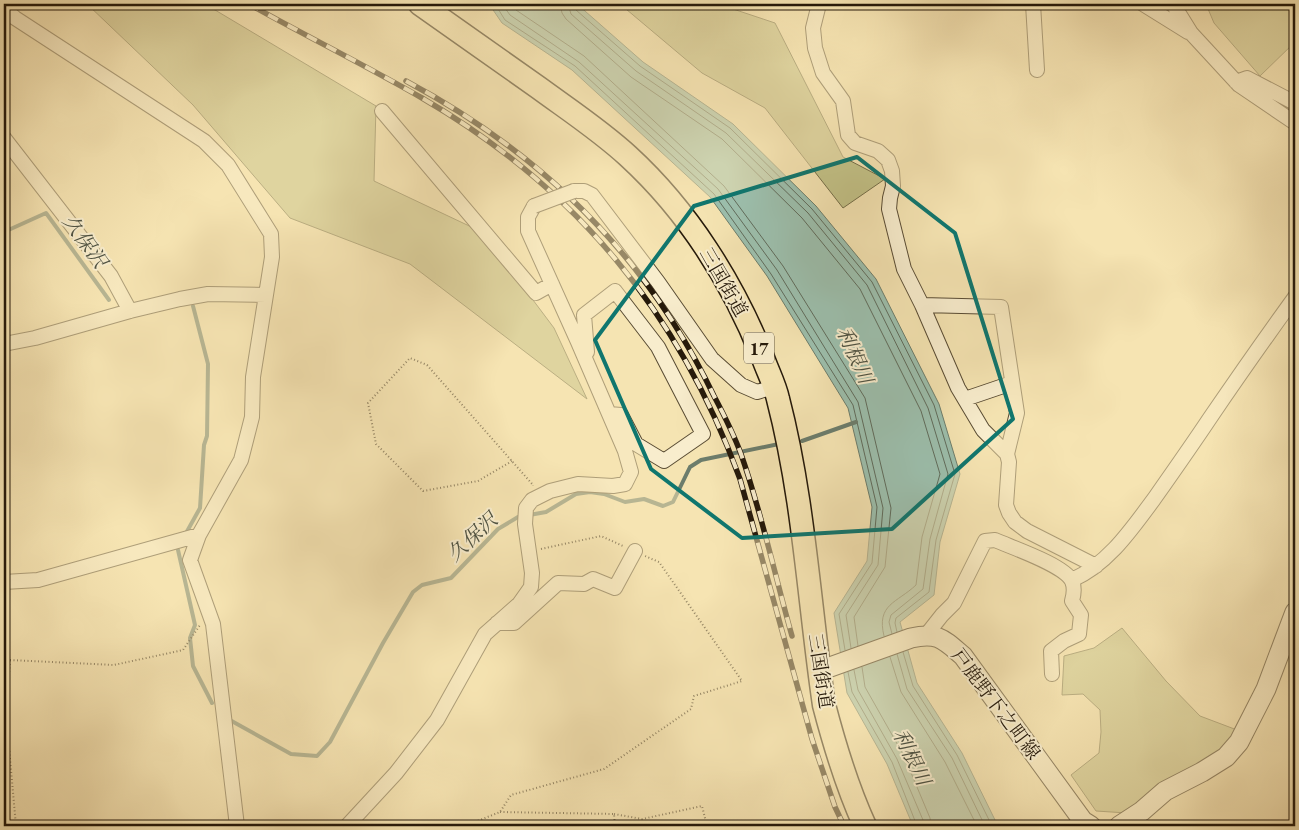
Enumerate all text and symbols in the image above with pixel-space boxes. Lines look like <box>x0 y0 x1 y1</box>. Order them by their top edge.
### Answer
water label: 久保沢 <box>57 209 115 275</box>
street label: 三国街道 <box>694 243 754 321</box>
water label: 利根川 <box>831 322 880 390</box>
road number: 17 <box>744 332 774 363</box>
water label: 久保沢 <box>441 505 505 567</box>
street label: 三国街道 <box>803 632 839 710</box>
street label: 戸鹿野下之町線 <box>946 643 1046 765</box>
water label: 利根川 <box>887 724 938 791</box>

